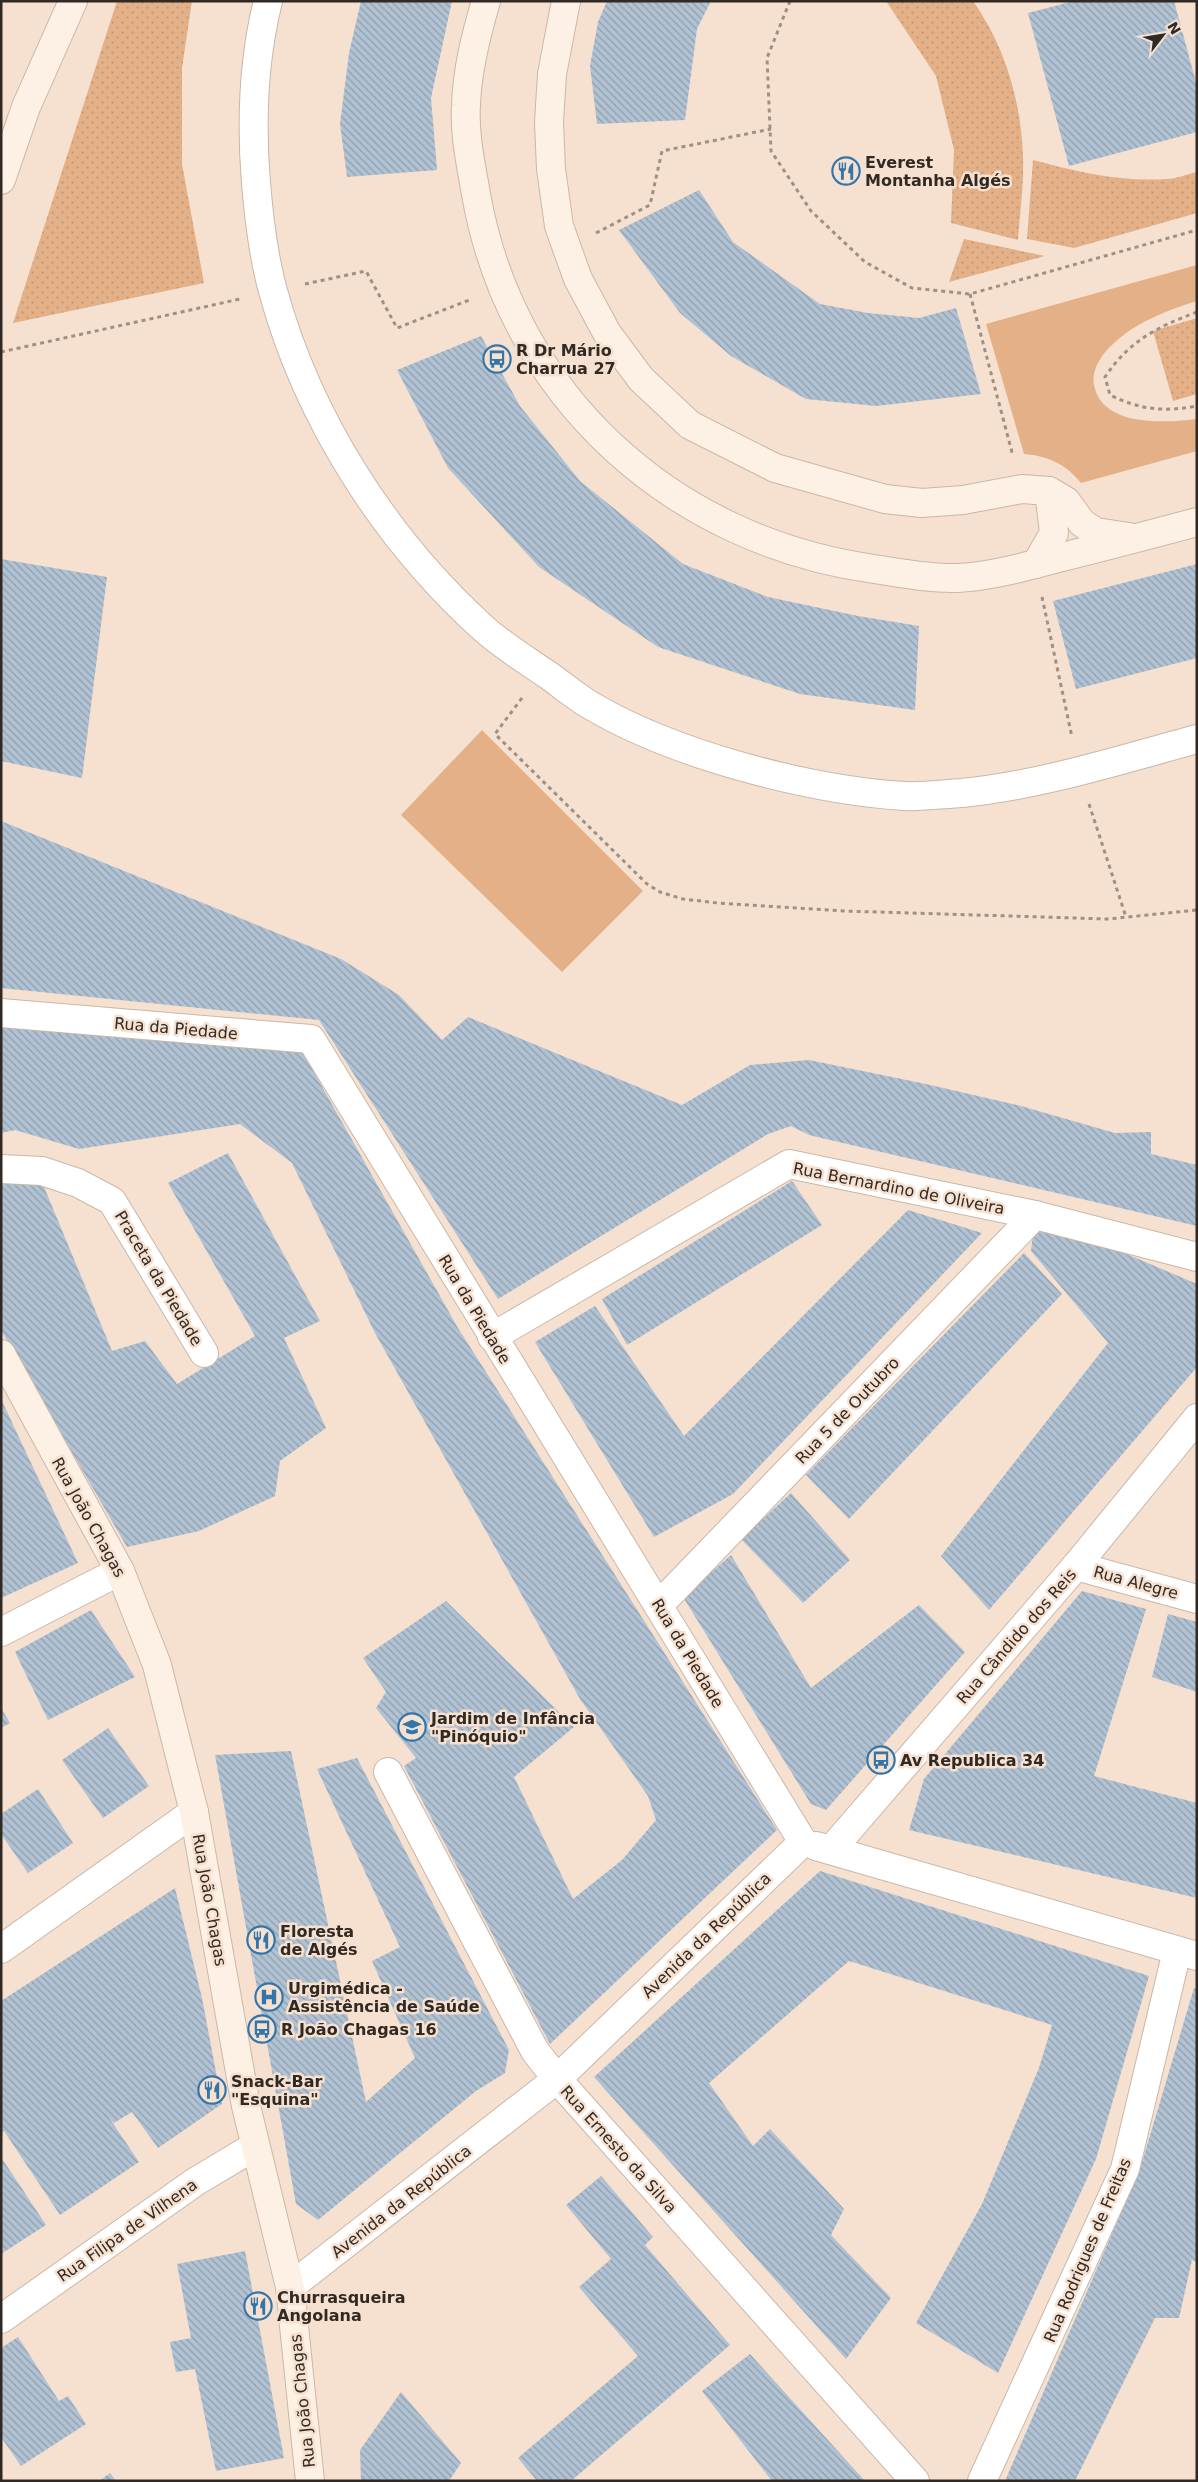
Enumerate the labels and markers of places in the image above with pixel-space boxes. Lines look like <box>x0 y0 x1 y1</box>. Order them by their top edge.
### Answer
place label: Everest Montanha Algés <box>865 153 1011 190</box>
restaurant icon: Everest Montanha Algés <box>831 156 861 186</box>
place label: R Dr Mário Charrua 27 <box>516 341 616 378</box>
bus stop icon: R Dr Mário Charrua 27 <box>482 344 512 374</box>
place label: Jardim de Infância "Pinóquio" <box>430 1709 595 1746</box>
school or university icon: Jardim de Infância "Pinóquio" <box>397 1712 427 1742</box>
bus stop icon: Av Republica 34 <box>866 1745 896 1775</box>
place label: Av Republica 34 <box>900 1751 1044 1770</box>
place label: Floresta de Algés <box>280 1922 358 1959</box>
restaurant icon: Floresta de Algés <box>246 1925 276 1955</box>
place label: Urgimédica - Assistência de Saúde <box>288 1979 480 2016</box>
hospital icon: Urgimédica - Assistência de Saúde <box>254 1982 284 2012</box>
bus stop icon: R João Chagas 16 <box>247 2014 277 2044</box>
place label: R João Chagas 16 <box>281 2020 437 2039</box>
place label: Snack-Bar "Esquina" <box>231 2072 322 2109</box>
restaurant icon: Snack-Bar "Esquina" <box>197 2075 227 2105</box>
place label: Churrasqueira Angolana <box>277 2288 406 2325</box>
restaurant icon: Churrasqueira Angolana <box>243 2291 273 2321</box>

